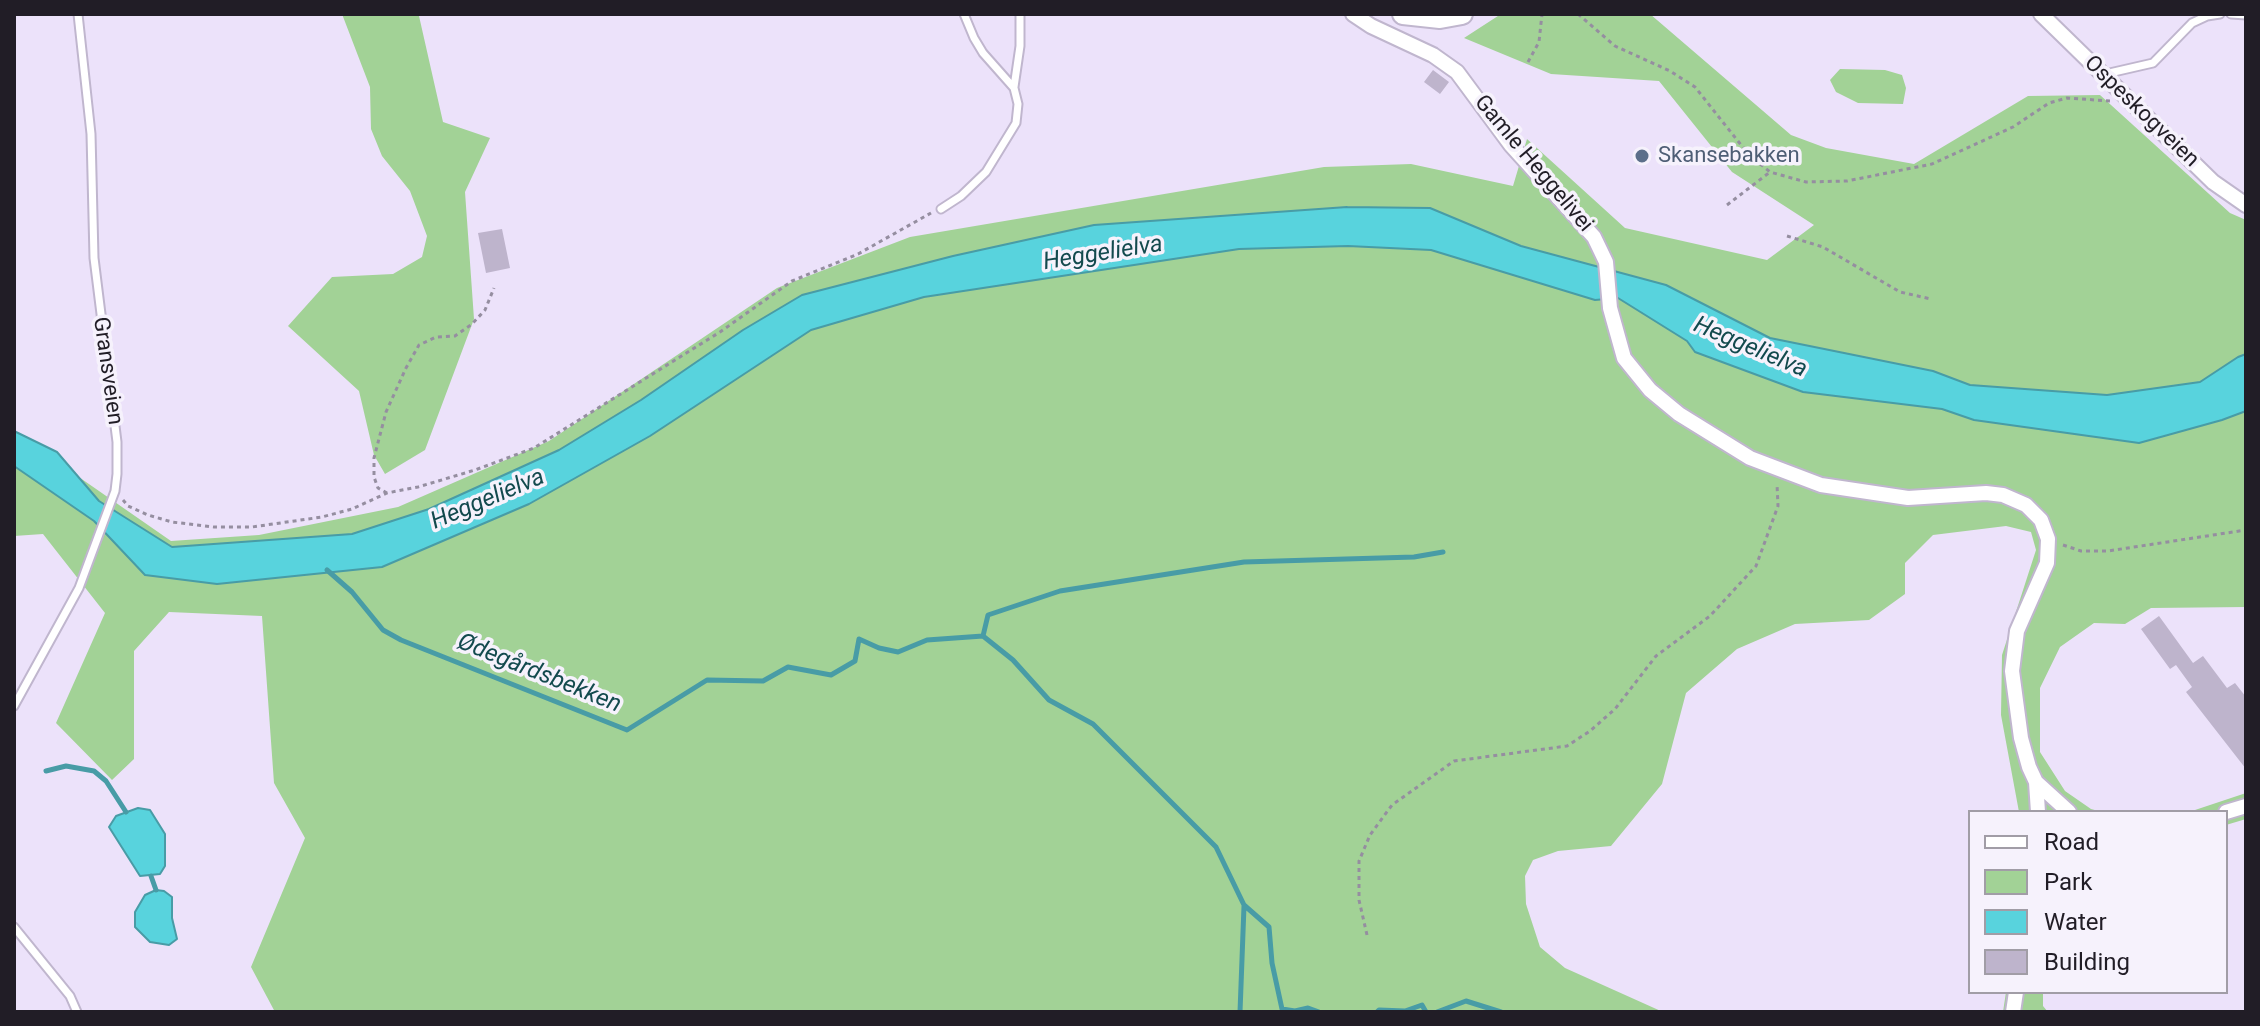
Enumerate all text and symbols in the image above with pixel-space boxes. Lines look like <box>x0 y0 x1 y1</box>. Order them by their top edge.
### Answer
street label: Ospeskogveien <box>2078 51 2204 173</box>
street label: Gamle Heggelivei <box>1468 90 1598 238</box>
place label: Skansebakken <box>1658 143 1800 169</box>
marker: Skansebakken <box>1633 147 1651 165</box>
water label: Heggelielva <box>1041 230 1165 278</box>
water label: Heggelielva <box>1689 311 1811 385</box>
street label: Gransveien <box>86 315 128 427</box>
water label: Heggelielva <box>427 463 549 537</box>
water label: Ødegårdsbekken <box>453 628 625 720</box>
legend <box>1968 810 2228 994</box>
text: Road <box>2044 828 2099 856</box>
text: Park <box>2044 868 2092 896</box>
text: Water <box>2044 908 2107 936</box>
text: Building <box>2044 948 2130 976</box>

